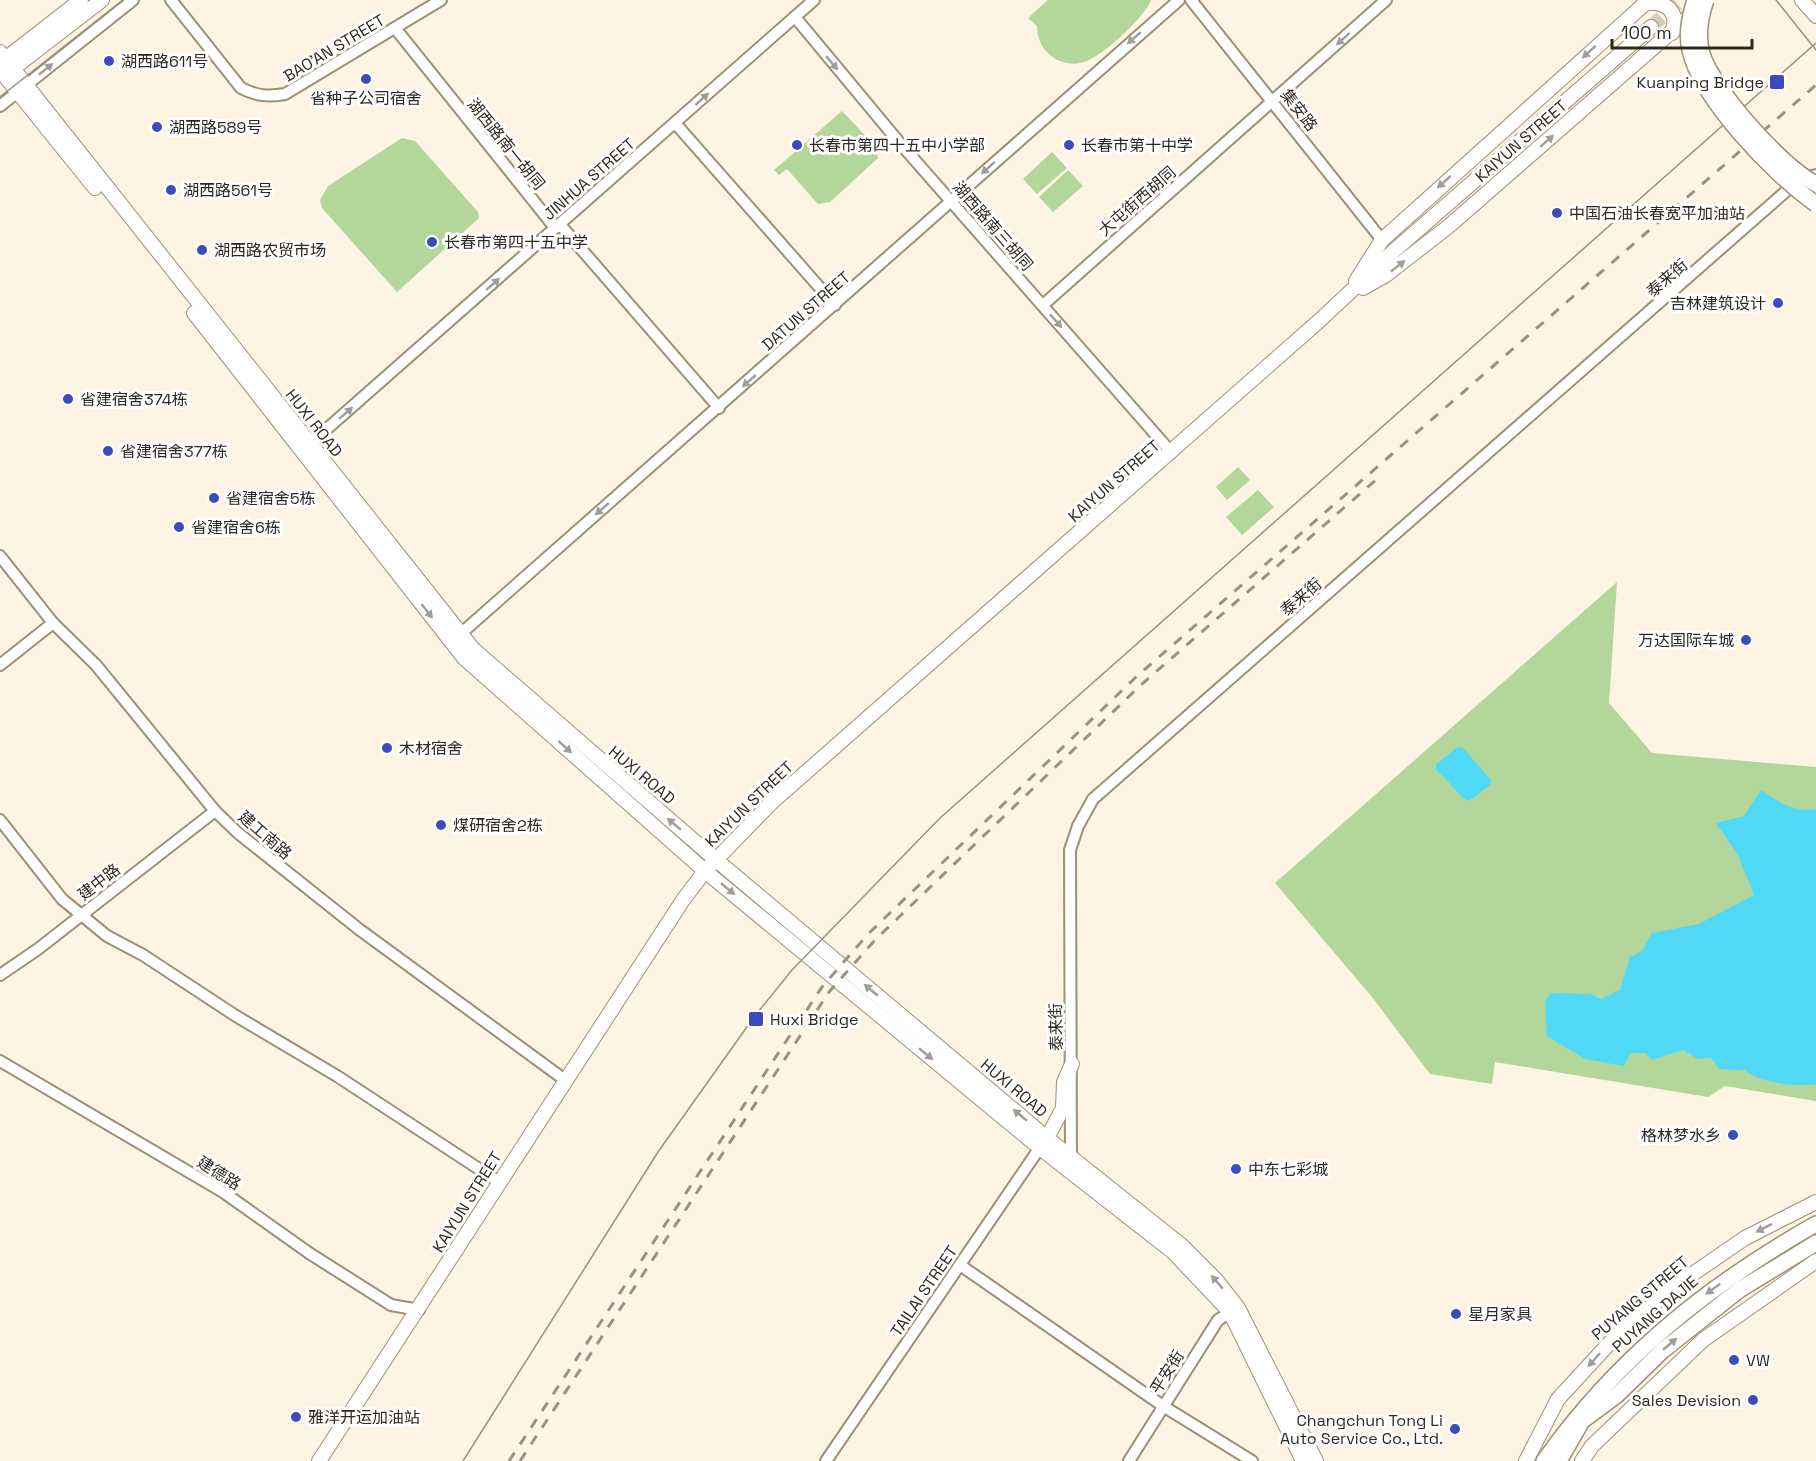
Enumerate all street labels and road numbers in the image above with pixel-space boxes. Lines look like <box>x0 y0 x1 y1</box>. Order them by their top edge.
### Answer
street label: BAO'AN STREET <box>279 9 389 87</box>
street label: 集安路 <box>1276 85 1322 135</box>
street label: 湖西路南一胡同 <box>463 94 549 194</box>
street label: KAIYUN STREET <box>1471 95 1571 187</box>
street label: JINHUA STREET <box>539 133 639 225</box>
street label: 大屯街西胡同 <box>1094 162 1180 240</box>
street label: 湖西路南三胡同 <box>948 177 1038 275</box>
street label: 泰来街 <box>1642 254 1692 302</box>
street label: DATUN STREET <box>757 267 855 355</box>
street label: HUXI ROAD <box>281 385 347 461</box>
street label: KAIYUN STREET <box>1064 435 1164 527</box>
street label: 泰来街 <box>1276 573 1326 621</box>
street label: HUXI ROAD <box>604 741 680 809</box>
street label: KAIYUN STREET <box>700 756 798 852</box>
street label: 建工南路 <box>234 806 296 864</box>
street label: 建中路 <box>74 859 124 905</box>
street label: 泰来街 <box>1045 1003 1067 1051</box>
street label: HUXI ROAD <box>976 1054 1052 1122</box>
street label: KAIYUN STREET <box>428 1148 506 1256</box>
street label: 建德路 <box>193 1151 245 1195</box>
street label: TAILAI STREET <box>886 1241 962 1341</box>
street label: PUYANG STREET <box>1587 1251 1693 1345</box>
street label: PUYANG DAJIE <box>1608 1271 1702 1357</box>
street label: 平安街 <box>1145 1346 1189 1398</box>

